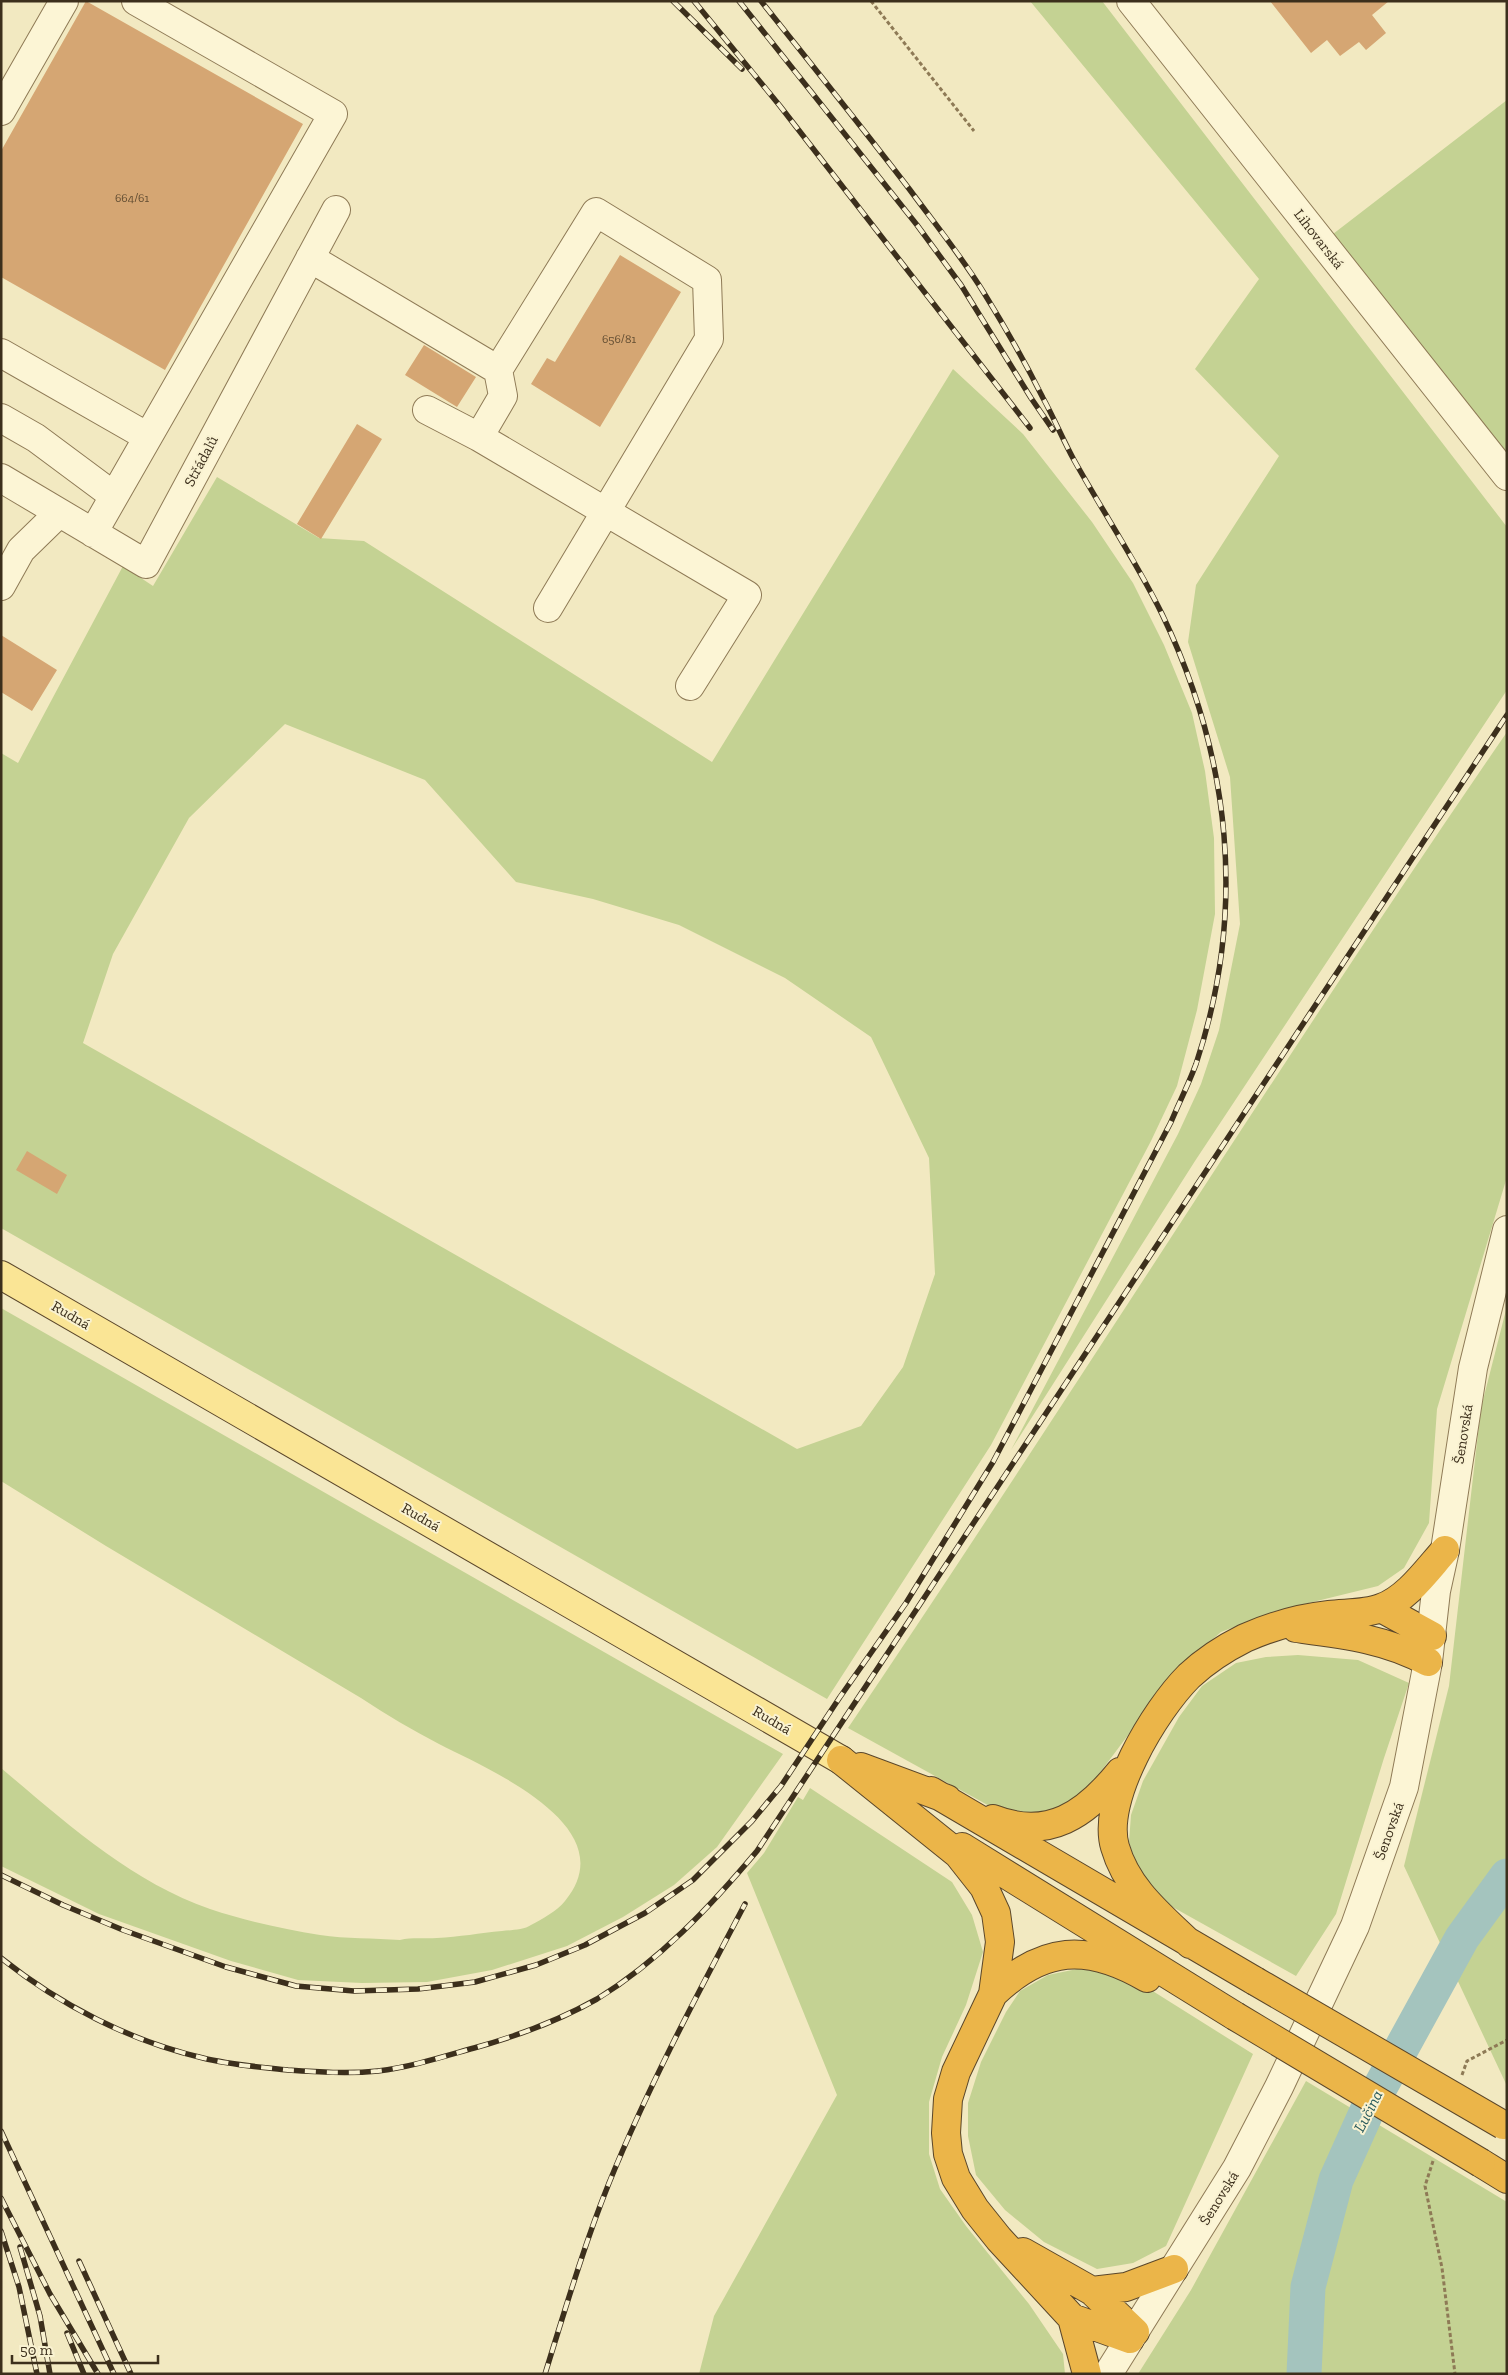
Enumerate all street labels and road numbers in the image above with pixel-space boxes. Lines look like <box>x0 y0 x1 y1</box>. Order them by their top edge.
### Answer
street label: Lihovarská <box>1290 205 1348 273</box>
street label: Střádalů <box>180 432 222 490</box>
street label: Rudná <box>48 1297 94 1333</box>
street label: Šenovská <box>1449 1403 1477 1465</box>
street label: Rudná <box>398 1499 444 1535</box>
street label: Rudná <box>749 1702 795 1738</box>
street label: Šenovská <box>1370 1800 1408 1862</box>
street label: Šenovská <box>1195 2168 1243 2228</box>

